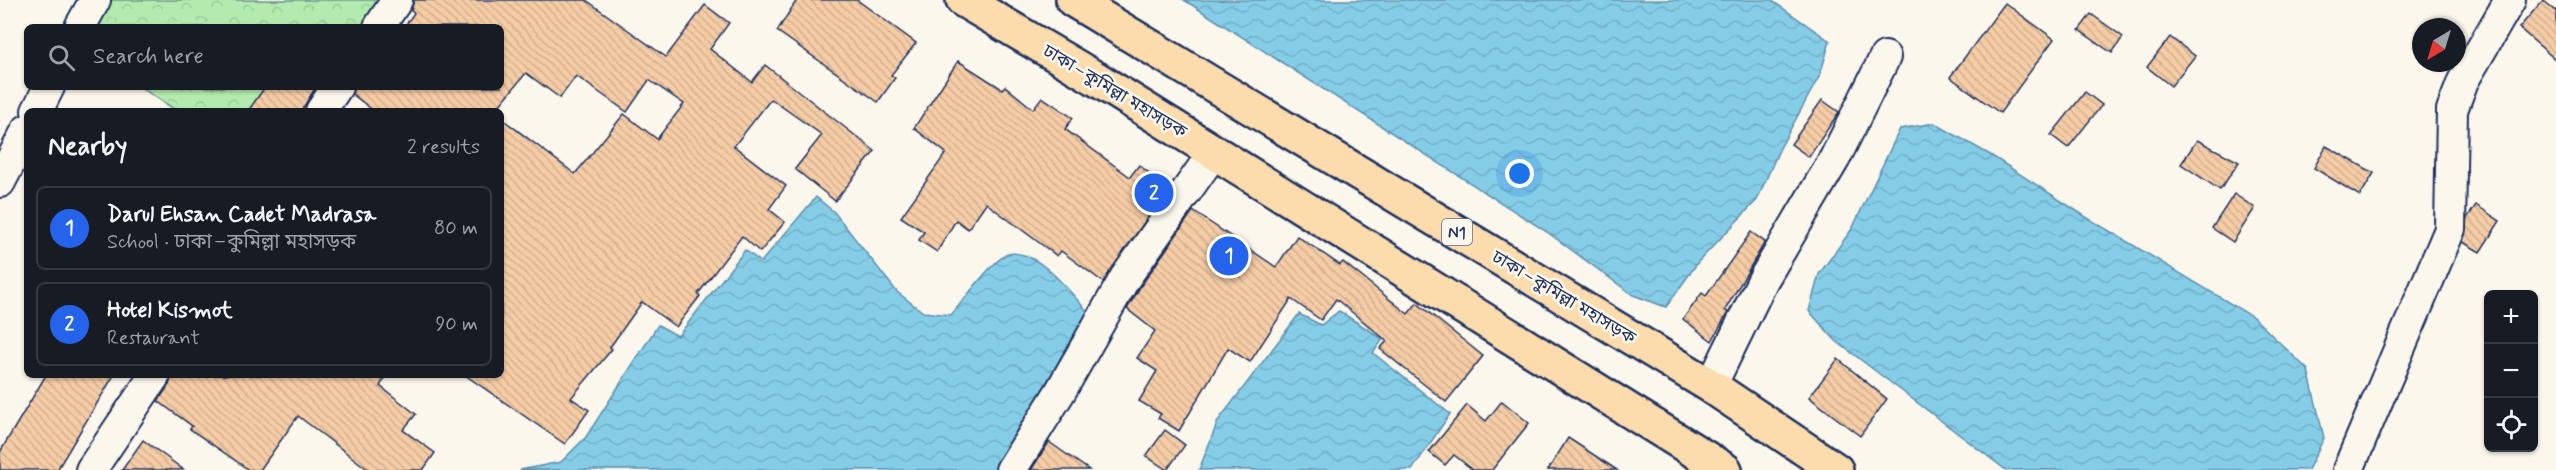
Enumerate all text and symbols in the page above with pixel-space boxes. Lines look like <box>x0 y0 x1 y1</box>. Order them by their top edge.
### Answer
north arrow <box>2412 18 2466 72</box>
search box <box>24 24 504 90</box>
street label: ঢাকা–কুমিল্লা মহাসড়ক <box>1037 39 1191 145</box>
icon: search <box>45 41 78 74</box>
text: Search here <box>93 43 204 71</box>
text: Nearby <box>48 130 127 164</box>
text: 2 results <box>407 134 480 161</box>
your location <box>1505 159 1534 188</box>
pin: 2 <box>1134 170 1174 216</box>
text: Darul Ehsan Cadet Madrasa <box>107 201 376 229</box>
text: 1 <box>65 215 74 242</box>
text: 80 m <box>434 215 478 242</box>
road number: N1 <box>1442 219 1472 245</box>
text: School · ঢাকা–কুমিল্লা মহাসড়ক <box>107 229 356 256</box>
pin: 1 <box>1210 234 1248 278</box>
street label: ঢাকা–কুমিল্লা মহাসড়ক <box>1486 245 1640 351</box>
map controls <box>2484 290 2538 452</box>
button: + <box>2484 290 2538 344</box>
text: Hotel Kismot <box>107 297 233 325</box>
text: 2 <box>65 311 74 338</box>
text: 90 m <box>435 311 478 338</box>
text: Restaurant <box>107 325 200 352</box>
button: − <box>2484 344 2538 398</box>
button: locate <box>2484 398 2538 452</box>

